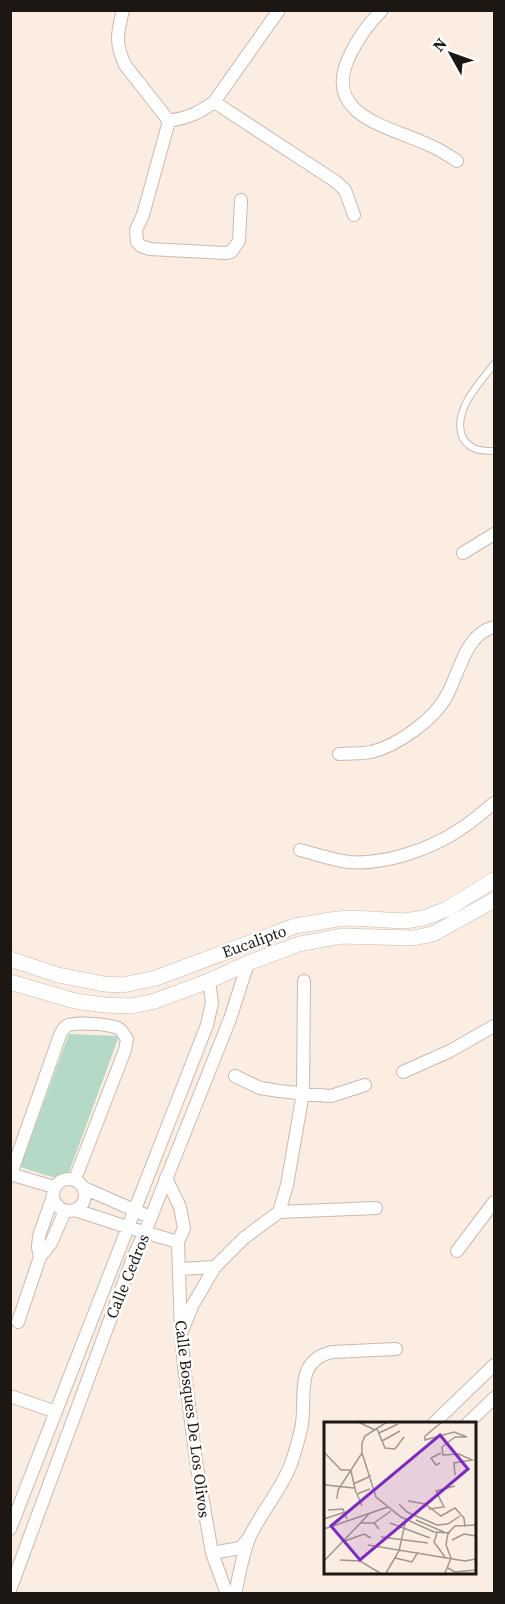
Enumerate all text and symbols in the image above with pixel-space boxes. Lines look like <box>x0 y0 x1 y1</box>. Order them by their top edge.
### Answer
north arrow <box>421 24 481 84</box>
text: N <box>427 33 452 56</box>
street label: Eucalipto <box>219 919 290 963</box>
street label: Calle Cedros <box>100 1230 154 1322</box>
street label: Calle Bosques De Los Olivos <box>170 1319 216 1519</box>
inset map <box>324 1422 475 1574</box>

